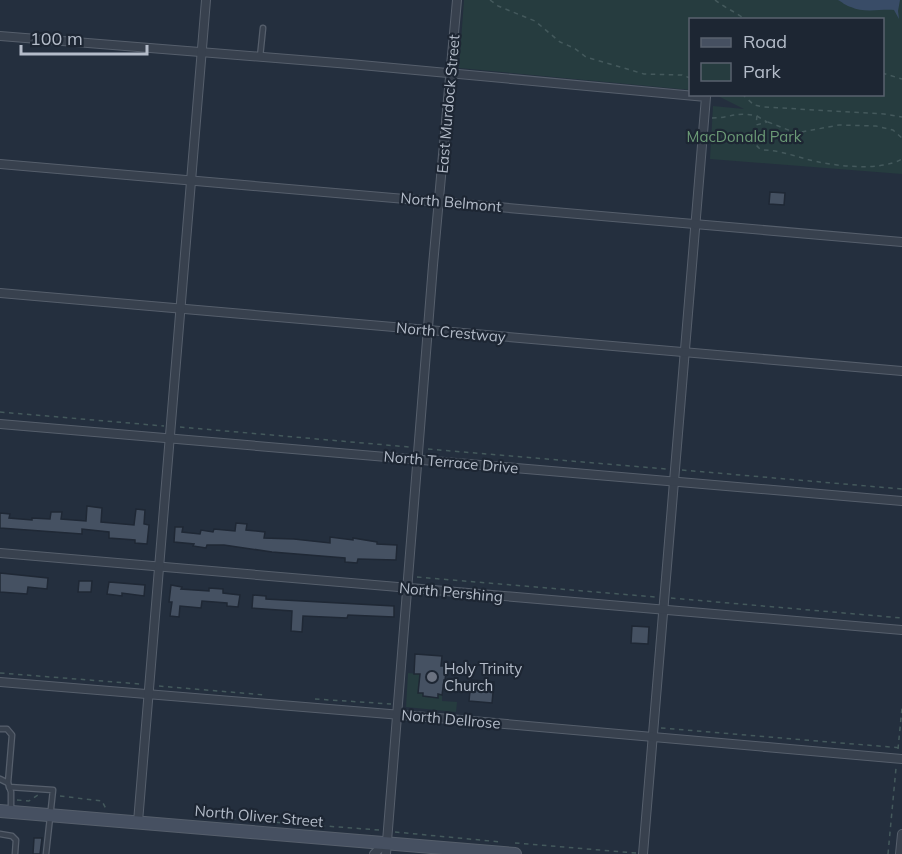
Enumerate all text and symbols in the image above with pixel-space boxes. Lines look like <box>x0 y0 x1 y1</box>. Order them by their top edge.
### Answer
scale bar <box>21 18 147 56</box>
legend <box>689 18 884 96</box>
text: 100 m <box>30 27 83 50</box>
text: Road <box>743 30 787 53</box>
street label: East Murdock Street <box>432 34 464 174</box>
text: Park <box>743 60 782 83</box>
park label: MacDonald Park <box>687 127 802 146</box>
street label: North Belmont <box>400 188 502 216</box>
street label: North Crestway <box>395 318 507 346</box>
street label: North Terrace Drive <box>383 447 519 477</box>
street label: North Pershing <box>398 578 504 606</box>
place label: Holy Trinity Church <box>444 659 522 695</box>
marker: Holy Trinity Church <box>425 670 439 684</box>
street label: North Dellrose <box>401 705 501 733</box>
street label: North Oliver Street <box>194 801 324 831</box>

